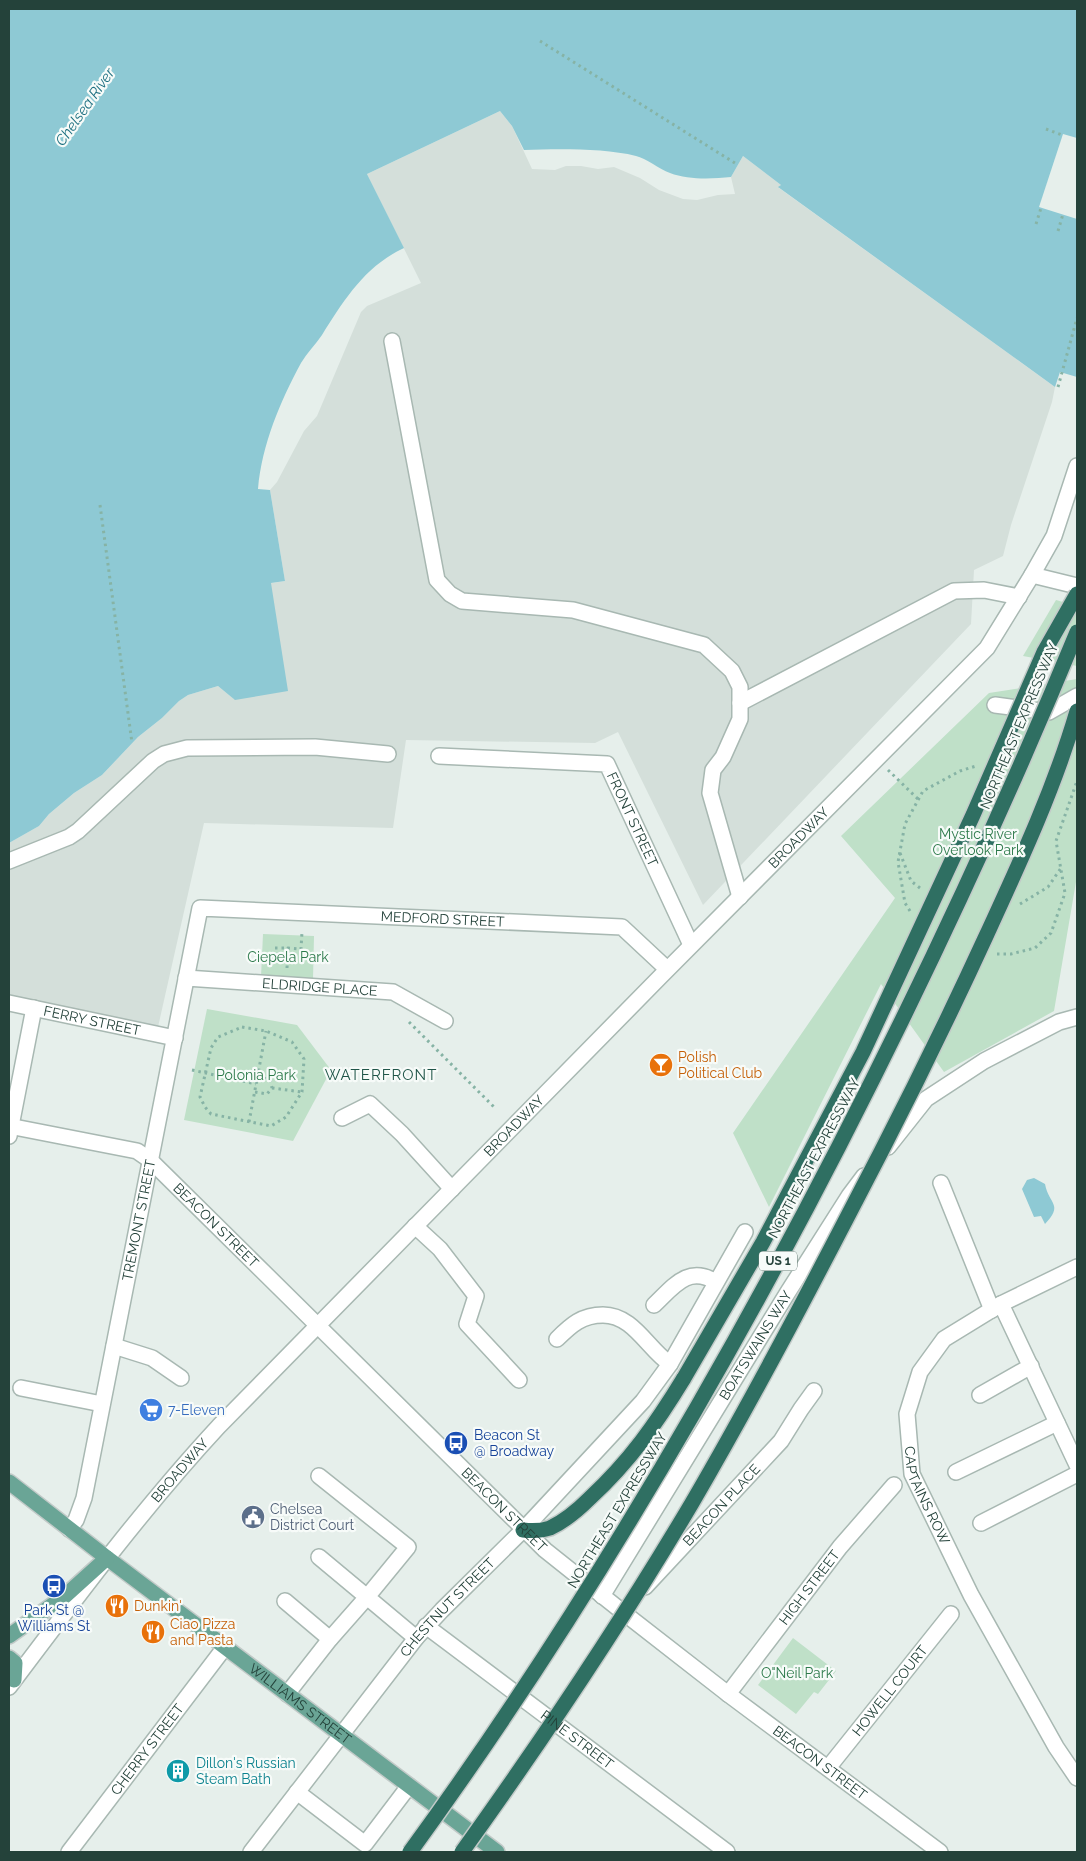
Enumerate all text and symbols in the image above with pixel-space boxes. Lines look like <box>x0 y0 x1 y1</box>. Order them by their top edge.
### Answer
water label: Chelsea River <box>52 64 119 149</box>
street label: NORTHEAST EXPRESSWAY <box>977 640 1061 812</box>
street label: FRONT STREET <box>604 769 662 869</box>
street label: BROADWAY <box>765 804 832 871</box>
park label: Mystic River Overlook Park <box>933 826 1024 858</box>
street label: MEDFORD STREET <box>380 908 505 930</box>
park label: Ciepela Park <box>247 949 329 965</box>
street label: ELDRIDGE PLACE <box>261 975 378 999</box>
street label: FERRY STREET <box>42 1003 143 1039</box>
place label: Polish Political Club <box>678 1049 763 1081</box>
bar icon: Polish Political Club <box>648 1052 674 1078</box>
district label: WATERFRONT <box>325 1066 437 1084</box>
park label: Polonia Park <box>216 1067 297 1083</box>
street label: NORTHEAST EXPRESSWAY <box>765 1075 863 1241</box>
street label: BROADWAY <box>480 1092 547 1160</box>
street label: TREMONT STREET <box>119 1158 158 1282</box>
street label: BEACON STREET <box>170 1180 262 1271</box>
road number: US 1 <box>759 1252 797 1270</box>
street label: BOATSWAINS WAY <box>716 1288 795 1403</box>
supermarket icon: 7-Eleven <box>138 1397 164 1423</box>
place label: 7-Eleven <box>168 1402 225 1418</box>
place label: Beacon St @ Broadway <box>474 1427 555 1459</box>
street label: NORTHEAST EXPRESSWAY <box>564 1429 670 1591</box>
bus stop icon: Beacon St @ Broadway <box>443 1430 469 1456</box>
street label: BROADWAY <box>148 1435 212 1505</box>
street label: CAPTAINS ROW <box>902 1446 953 1547</box>
street label: BEACON PLACE <box>680 1461 763 1549</box>
street label: BEACON STREET <box>458 1464 550 1555</box>
place label: Chelsea District Court <box>270 1501 355 1533</box>
public building icon: Chelsea District Court <box>240 1504 266 1530</box>
street label: HIGH STREET <box>776 1547 843 1628</box>
street label: CHESTNUT STREET <box>397 1554 498 1660</box>
bus stop icon: Park St @ Williams St <box>41 1573 67 1599</box>
restaurant icon: Dunkin' <box>104 1593 130 1619</box>
place label: Dunkin' <box>134 1598 182 1614</box>
place label: Park St @ Williams St <box>18 1602 90 1634</box>
place label: Ciao Pizza and Pasta <box>170 1616 235 1648</box>
restaurant icon: Ciao Pizza and Pasta <box>140 1619 166 1645</box>
street label: HOWELL COURT <box>849 1642 931 1739</box>
street label: WILLIAMS STREET <box>246 1660 355 1748</box>
park label: O"Neil Park <box>761 1665 834 1681</box>
street label: CHERRY STREET <box>107 1700 187 1798</box>
street label: PINE STREET <box>538 1707 617 1772</box>
street label: BEACON STREET <box>770 1722 871 1803</box>
place label: Dillon's Russian Steam Bath <box>196 1755 296 1787</box>
building icon: Dillon's Russian Steam Bath <box>165 1758 191 1784</box>

